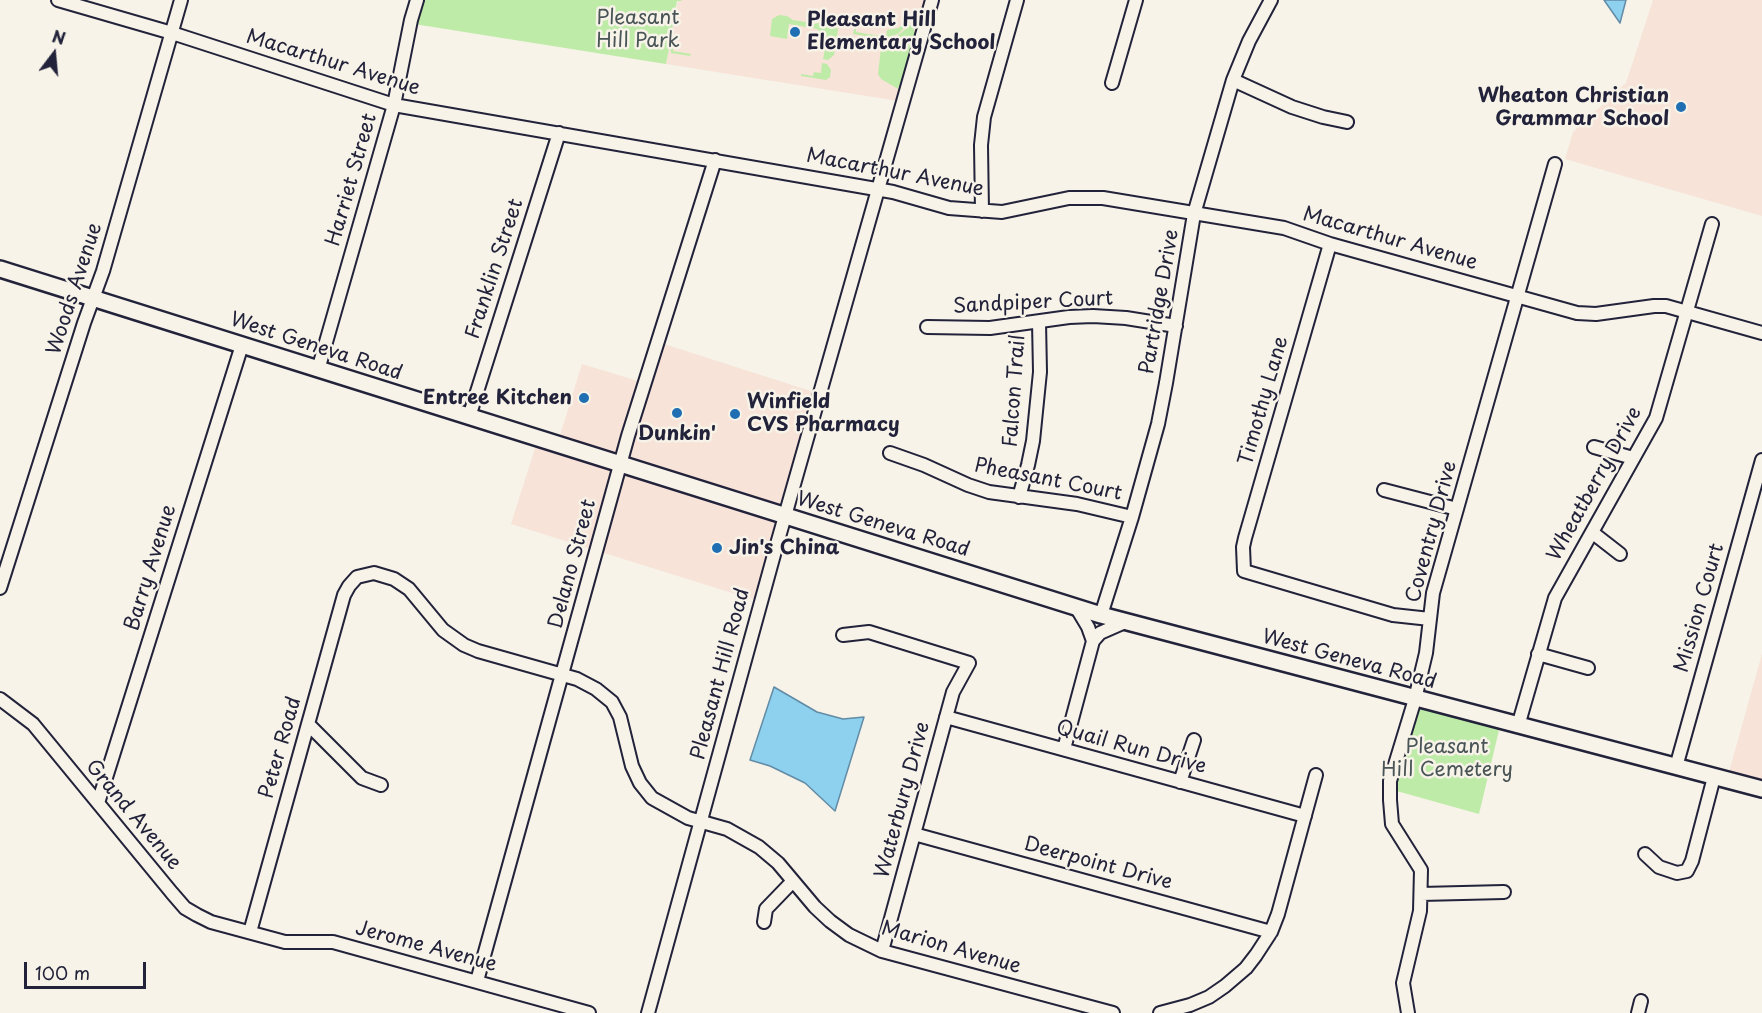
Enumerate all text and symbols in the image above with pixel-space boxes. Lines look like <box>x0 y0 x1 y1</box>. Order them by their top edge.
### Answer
park label: Pleasant Hill Park <box>596 6 680 53</box>
place label: Pleasant Hill Elementary School <box>807 8 995 55</box>
text: N <box>50 23 68 50</box>
north arrow <box>24 24 84 84</box>
street label: Macarthur Avenue <box>243 25 423 101</box>
marker: Pleasant Hill Elementary School <box>788 25 802 39</box>
place label: Wheaton Christian Grammar School <box>1478 84 1669 131</box>
marker: Wheaton Christian Grammar School <box>1674 100 1688 114</box>
street label: Harriet Street <box>322 111 382 249</box>
street label: Macarthur Avenue <box>804 144 986 202</box>
street label: Franklin Street <box>461 196 529 342</box>
street label: Macarthur Avenue <box>1300 203 1480 275</box>
street label: Woods Avenue <box>42 220 108 358</box>
street label: Partridge Drive <box>1135 228 1185 376</box>
street label: Sandpiper Court <box>952 287 1114 319</box>
street label: West Geneva Road <box>227 308 405 386</box>
street label: Falcon Trail <box>999 334 1031 448</box>
street label: Timothy Lane <box>1234 334 1294 468</box>
place label: Entree Kitchen <box>423 386 572 410</box>
place label: Winfield CVS Pharmacy <box>747 390 900 437</box>
marker: Entree Kitchen <box>577 391 591 405</box>
street label: Wheatberry Drive <box>1543 403 1647 565</box>
marker: Dunkin' <box>670 406 684 420</box>
marker: Winfield CVS Pharmacy <box>728 407 742 421</box>
place label: Dunkin' <box>638 422 716 446</box>
street label: Pheasant Court <box>972 454 1124 506</box>
street label: Coventry Drive <box>1402 459 1462 605</box>
street label: West Geneva Road <box>794 487 972 563</box>
street label: Delano Street <box>544 497 602 631</box>
street label: Barry Avenue <box>120 502 182 634</box>
place label: Jin's China <box>729 536 839 560</box>
marker: Jin's China <box>710 541 724 555</box>
street label: Mission Court <box>1670 541 1730 675</box>
street label: Pleasant Hill Road <box>687 586 755 762</box>
street label: West Geneva Road <box>1259 625 1439 695</box>
street label: Peter Road <box>255 694 307 802</box>
street label: Quail Run Drive <box>1053 716 1209 780</box>
street label: Waterbury Drive <box>871 719 935 881</box>
park label: Pleasant Hill Cemetery <box>1381 735 1513 782</box>
street label: Grand Avenue <box>80 755 186 875</box>
street label: Deerpoint Drive <box>1021 833 1175 895</box>
street label: Jerome Avenue <box>353 917 499 977</box>
street label: Marion Avenue <box>879 917 1023 979</box>
scale bar <box>27 950 148 988</box>
text: 100 m <box>35 959 90 986</box>

